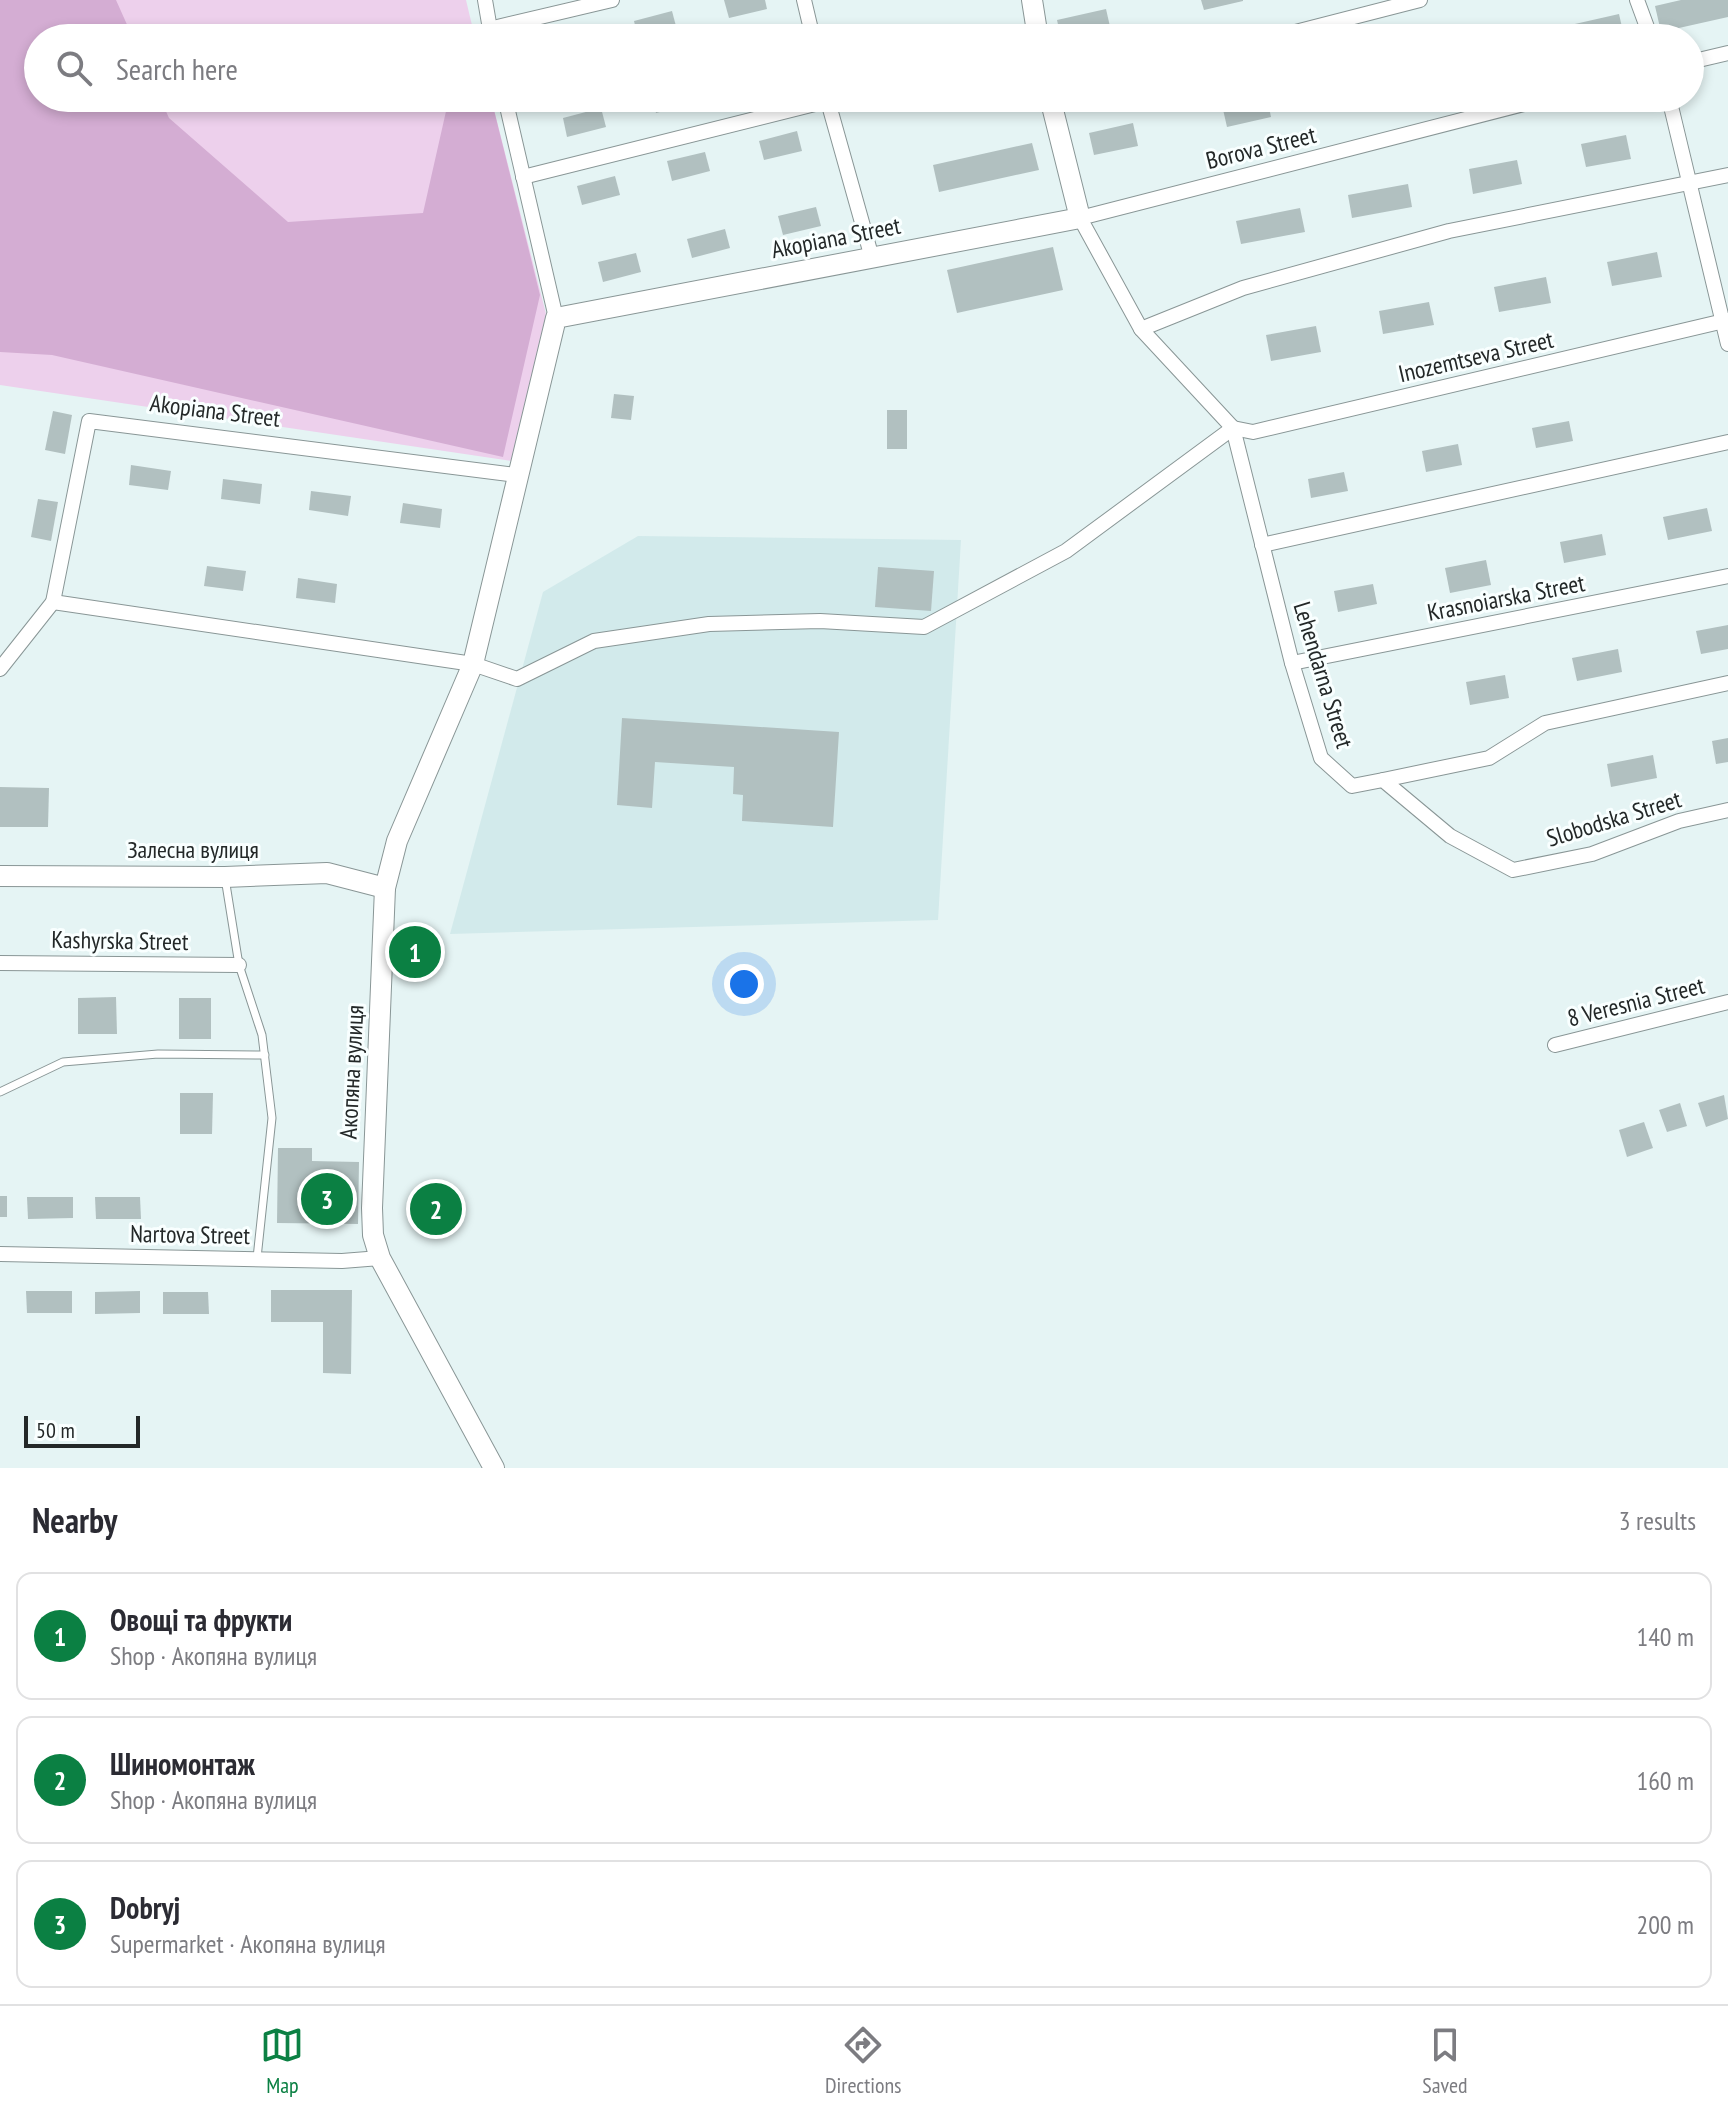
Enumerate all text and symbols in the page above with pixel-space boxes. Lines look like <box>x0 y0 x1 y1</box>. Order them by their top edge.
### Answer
search box <box>24 24 1704 112</box>
icon: search <box>52 46 96 90</box>
text: Search here <box>116 49 238 88</box>
street label: Borova Street <box>1203 119 1319 176</box>
street label: Akopiana Street <box>769 210 904 265</box>
street label: Inozemtseva Street <box>1395 324 1557 389</box>
street label: Akopiana Street <box>148 387 282 434</box>
street label: Krasnoiarska Street <box>1425 567 1588 628</box>
street label: Lehendarna Street <box>1287 598 1361 752</box>
street label: Slobodska Street <box>1543 783 1685 854</box>
street label: Залесна вулиця <box>127 834 259 865</box>
pin: 1 <box>389 922 441 982</box>
street label: Kashyrska Street <box>51 924 189 957</box>
your location <box>724 964 764 1004</box>
street label: 8 Veresnia Street <box>1564 969 1708 1033</box>
street label: Акопяна вулиця <box>333 1004 370 1140</box>
pin: 3 <box>301 1169 353 1229</box>
pin: 2 <box>410 1179 462 1239</box>
street label: Nartova Street <box>130 1218 251 1251</box>
scale bar <box>24 1412 140 1448</box>
text: 50 m <box>36 1416 75 1444</box>
text: Nearby <box>32 1498 117 1542</box>
text: 3 results <box>1619 1504 1696 1537</box>
text: Овощі та фрукти <box>110 1600 292 1639</box>
text: 1 <box>54 1620 66 1653</box>
text: 140 m <box>1636 1620 1694 1653</box>
text: Shop · Акопяна вулиця <box>110 1639 317 1672</box>
text: Шиномонтаж <box>110 1744 255 1783</box>
text: 2 <box>54 1764 66 1797</box>
text: 160 m <box>1636 1764 1694 1797</box>
text: Shop · Акопяна вулиця <box>110 1783 317 1816</box>
text: Dobryj <box>110 1888 180 1927</box>
text: 3 <box>54 1908 66 1941</box>
text: 200 m <box>1636 1908 1694 1941</box>
text: Supermarket · Акопяна вулиця <box>110 1927 386 1960</box>
tab: Map <box>260 2023 304 2099</box>
tab: Directions <box>825 2023 902 2099</box>
tab: Saved <box>1422 2023 1468 2099</box>

